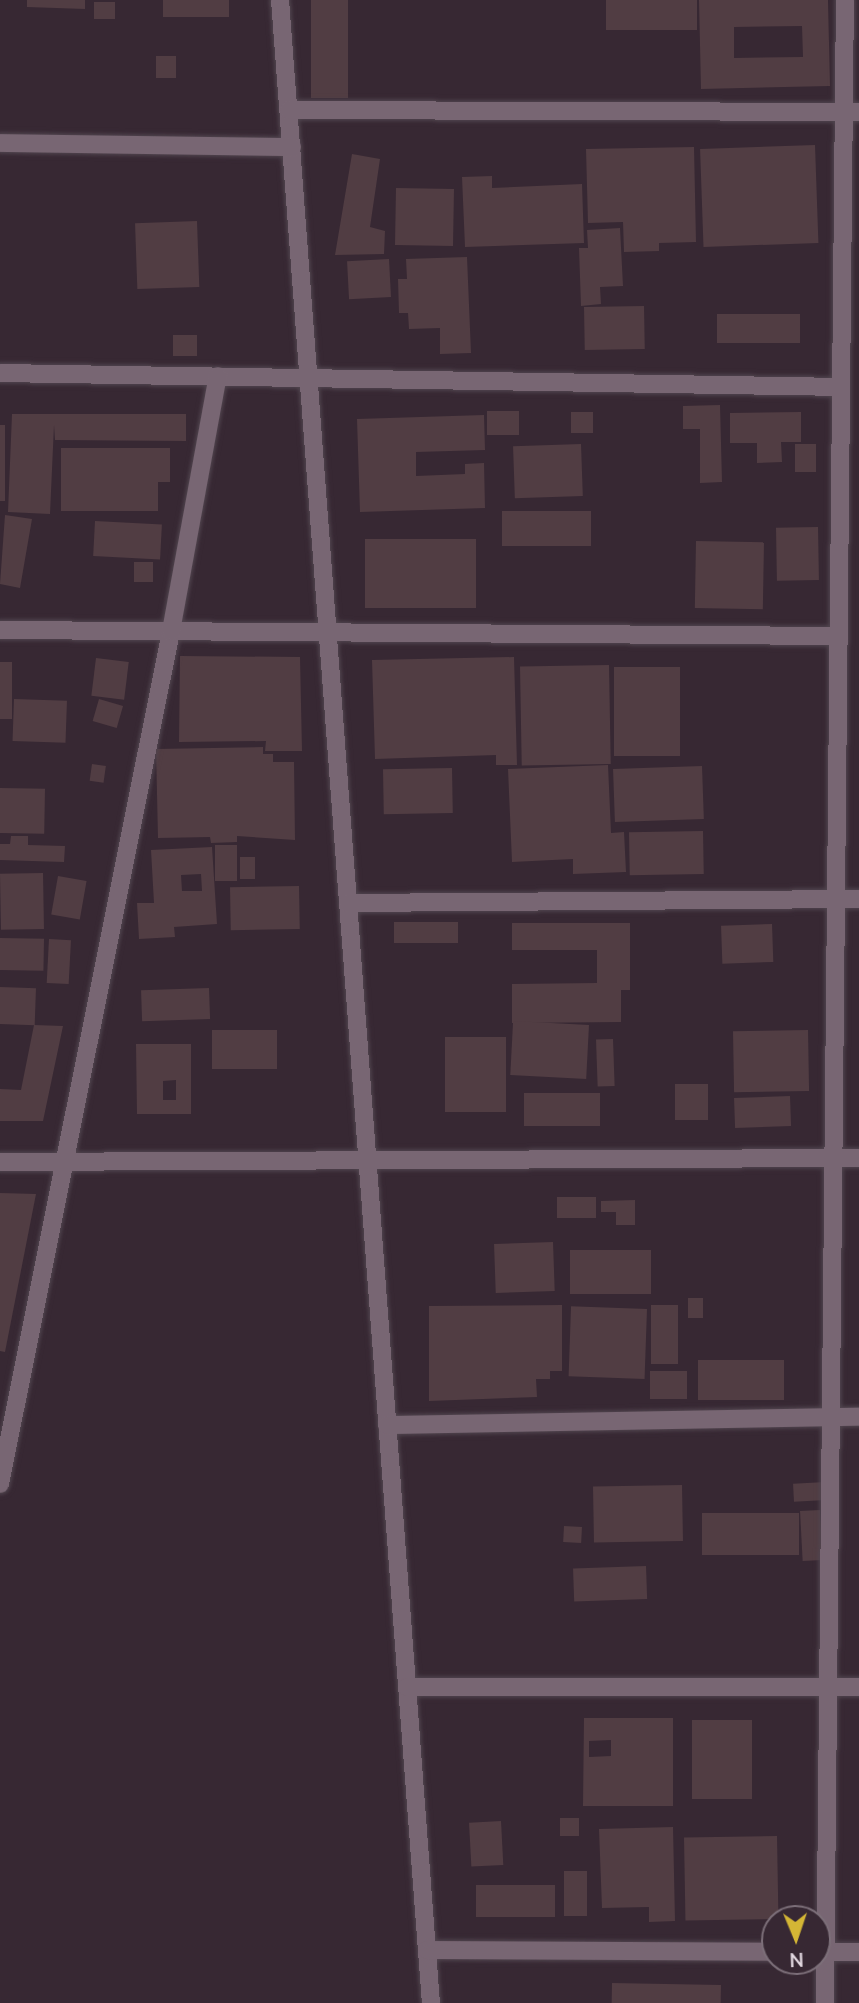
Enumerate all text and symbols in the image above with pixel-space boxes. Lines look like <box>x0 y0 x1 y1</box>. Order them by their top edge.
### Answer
north arrow <box>761 1905 831 1975</box>
text: N <box>789 1946 804 1972</box>

